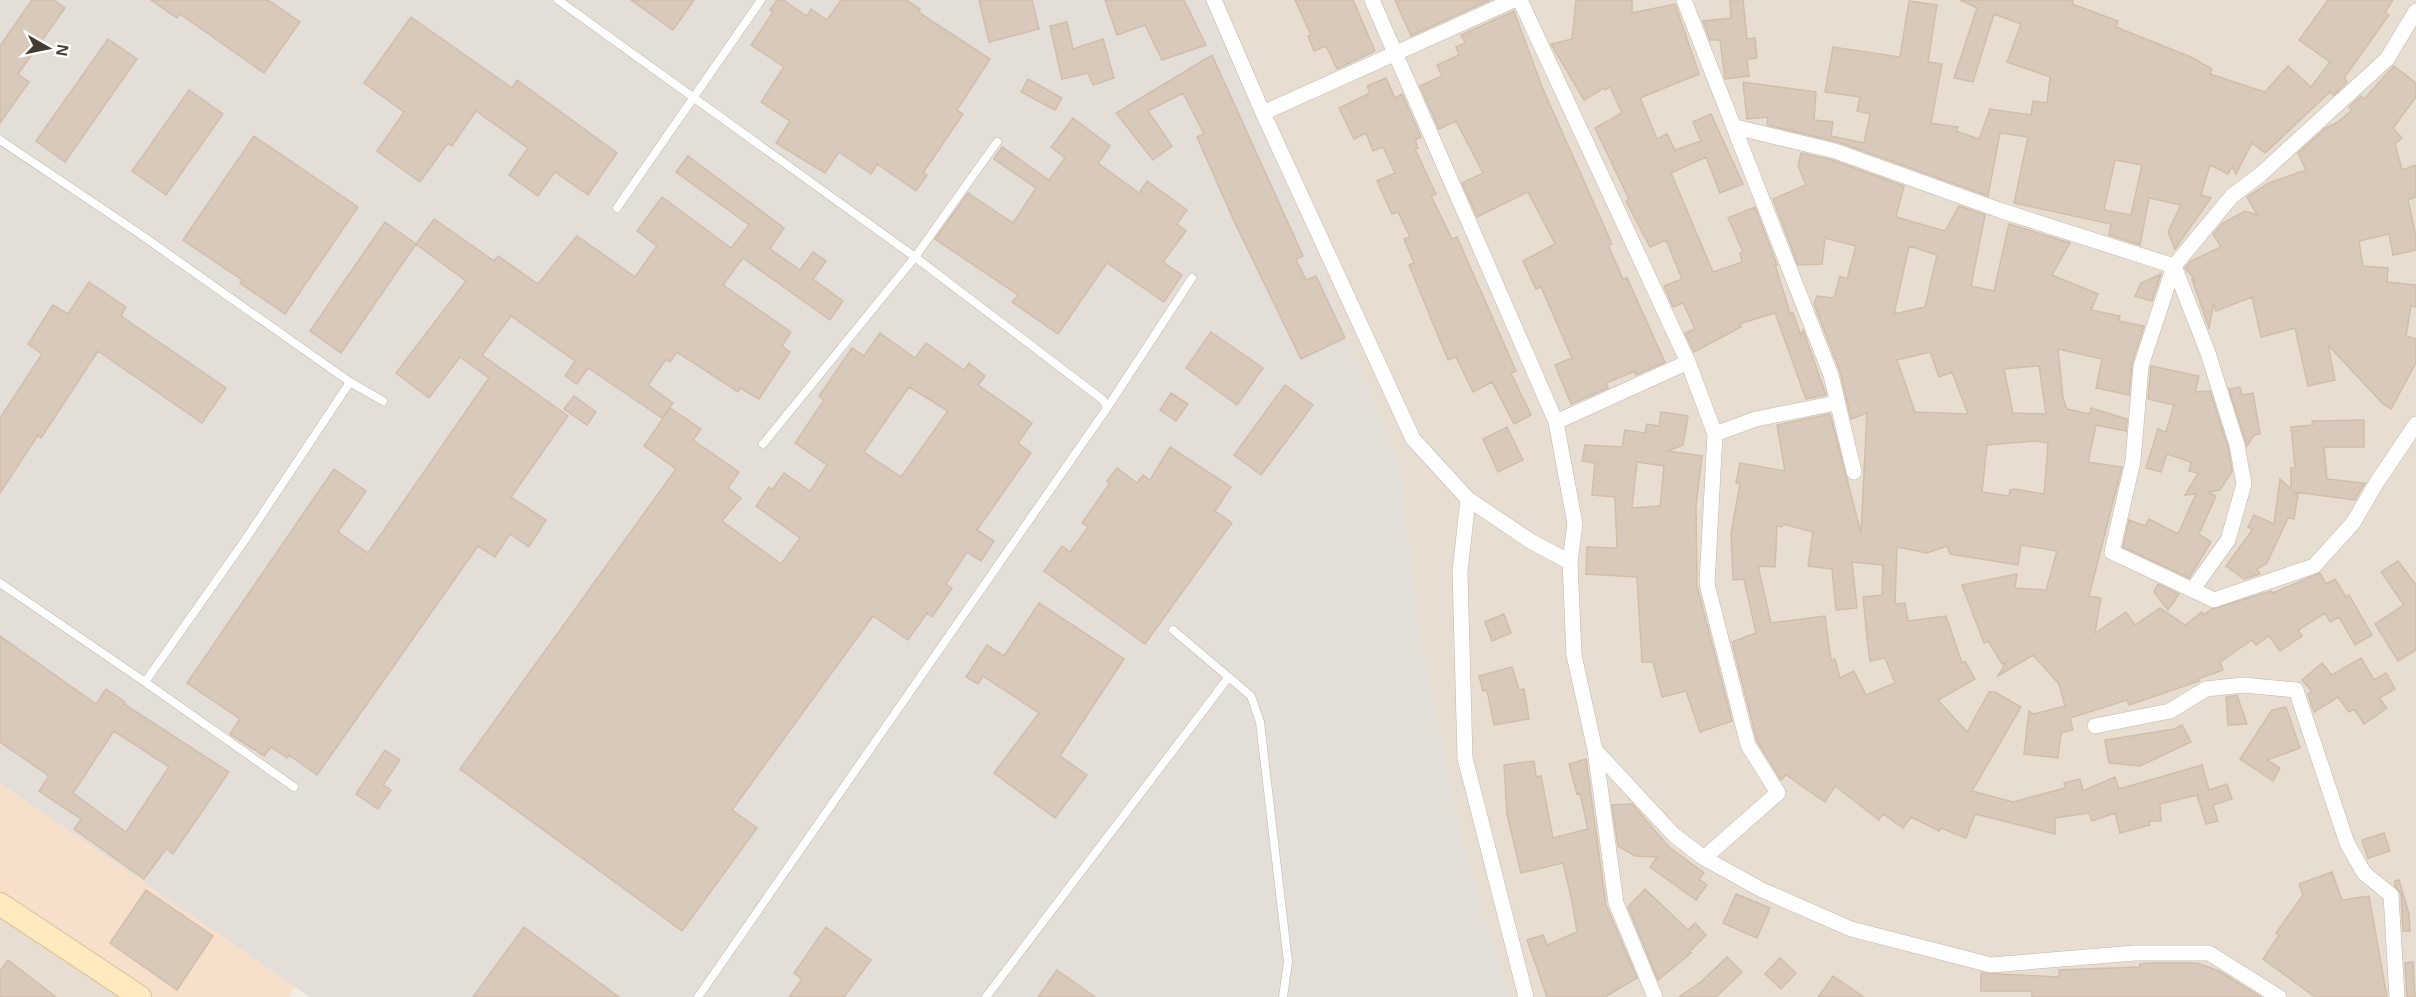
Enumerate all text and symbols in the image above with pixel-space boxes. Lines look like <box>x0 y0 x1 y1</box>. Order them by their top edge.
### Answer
north arrow <box>18 18 78 78</box>
text: N <box>53 43 72 57</box>

